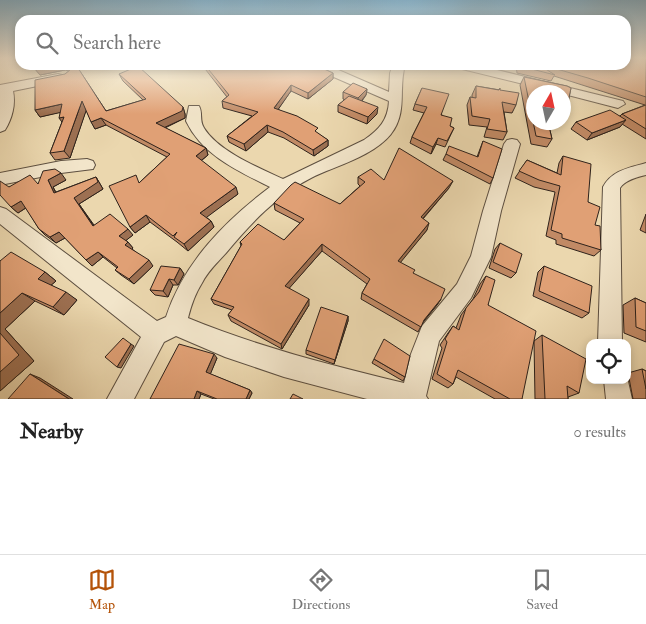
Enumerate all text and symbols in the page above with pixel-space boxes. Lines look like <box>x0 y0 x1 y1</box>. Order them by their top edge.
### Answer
search box <box>15 15 631 70</box>
icon: search <box>33 29 61 57</box>
text: Search here <box>73 31 161 55</box>
north arrow <box>526 85 571 130</box>
map controls <box>586 339 631 384</box>
button: locate <box>586 339 631 384</box>
text: Nearby <box>20 418 83 445</box>
text: 0 results <box>573 422 626 442</box>
tab: Map <box>88 566 116 613</box>
tab: Directions <box>292 566 350 613</box>
tab: Saved <box>526 566 558 613</box>

